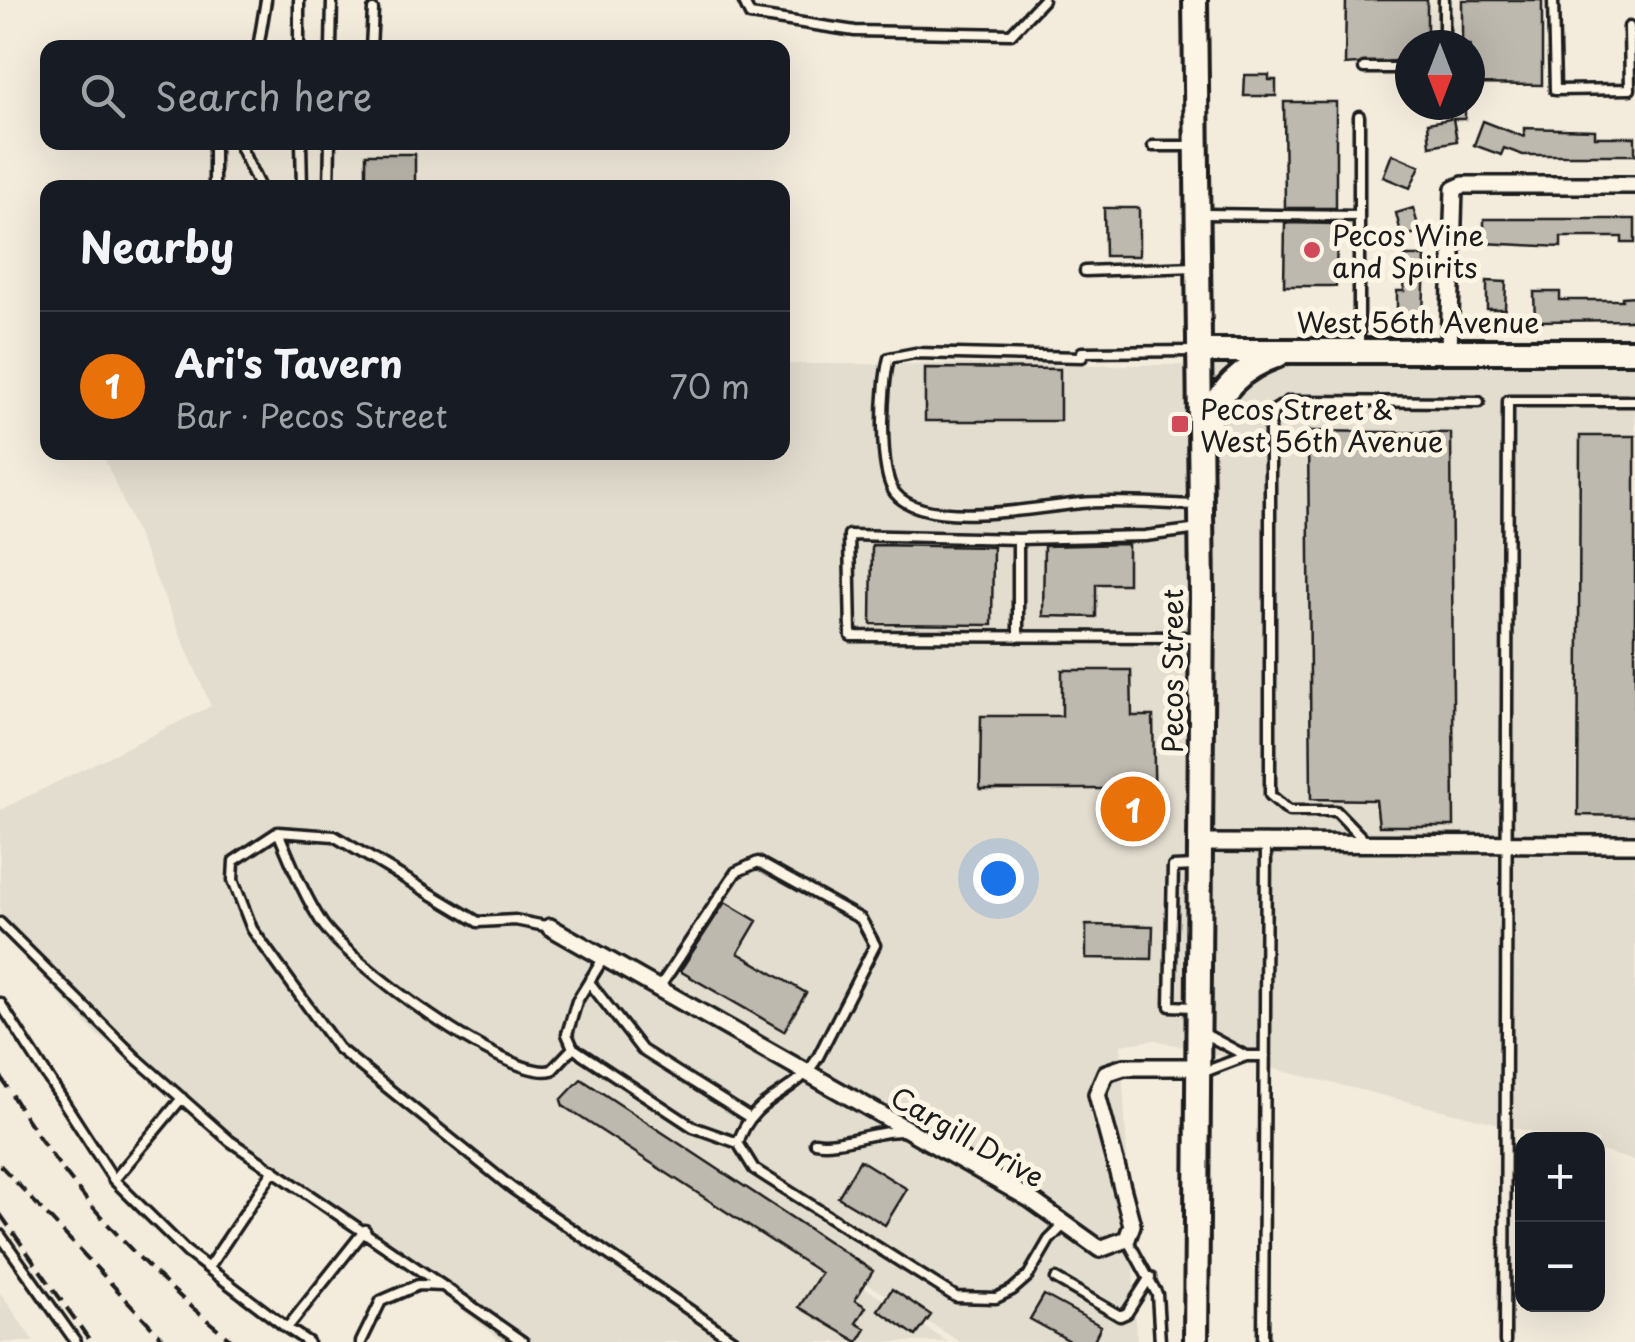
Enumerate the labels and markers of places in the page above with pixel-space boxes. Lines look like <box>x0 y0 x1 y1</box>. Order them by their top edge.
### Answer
place label: Pecos Wine and Spirits <box>1332 213 1484 288</box>
marker: Pecos Wine and Spirits <box>1301 239 1323 261</box>
place label: Pecos Street & West 56th Avenue <box>1200 387 1443 462</box>
marker: Pecos Street & West 56th Avenue <box>1169 413 1191 435</box>
pin: 1 <box>1100 772 1166 846</box>

